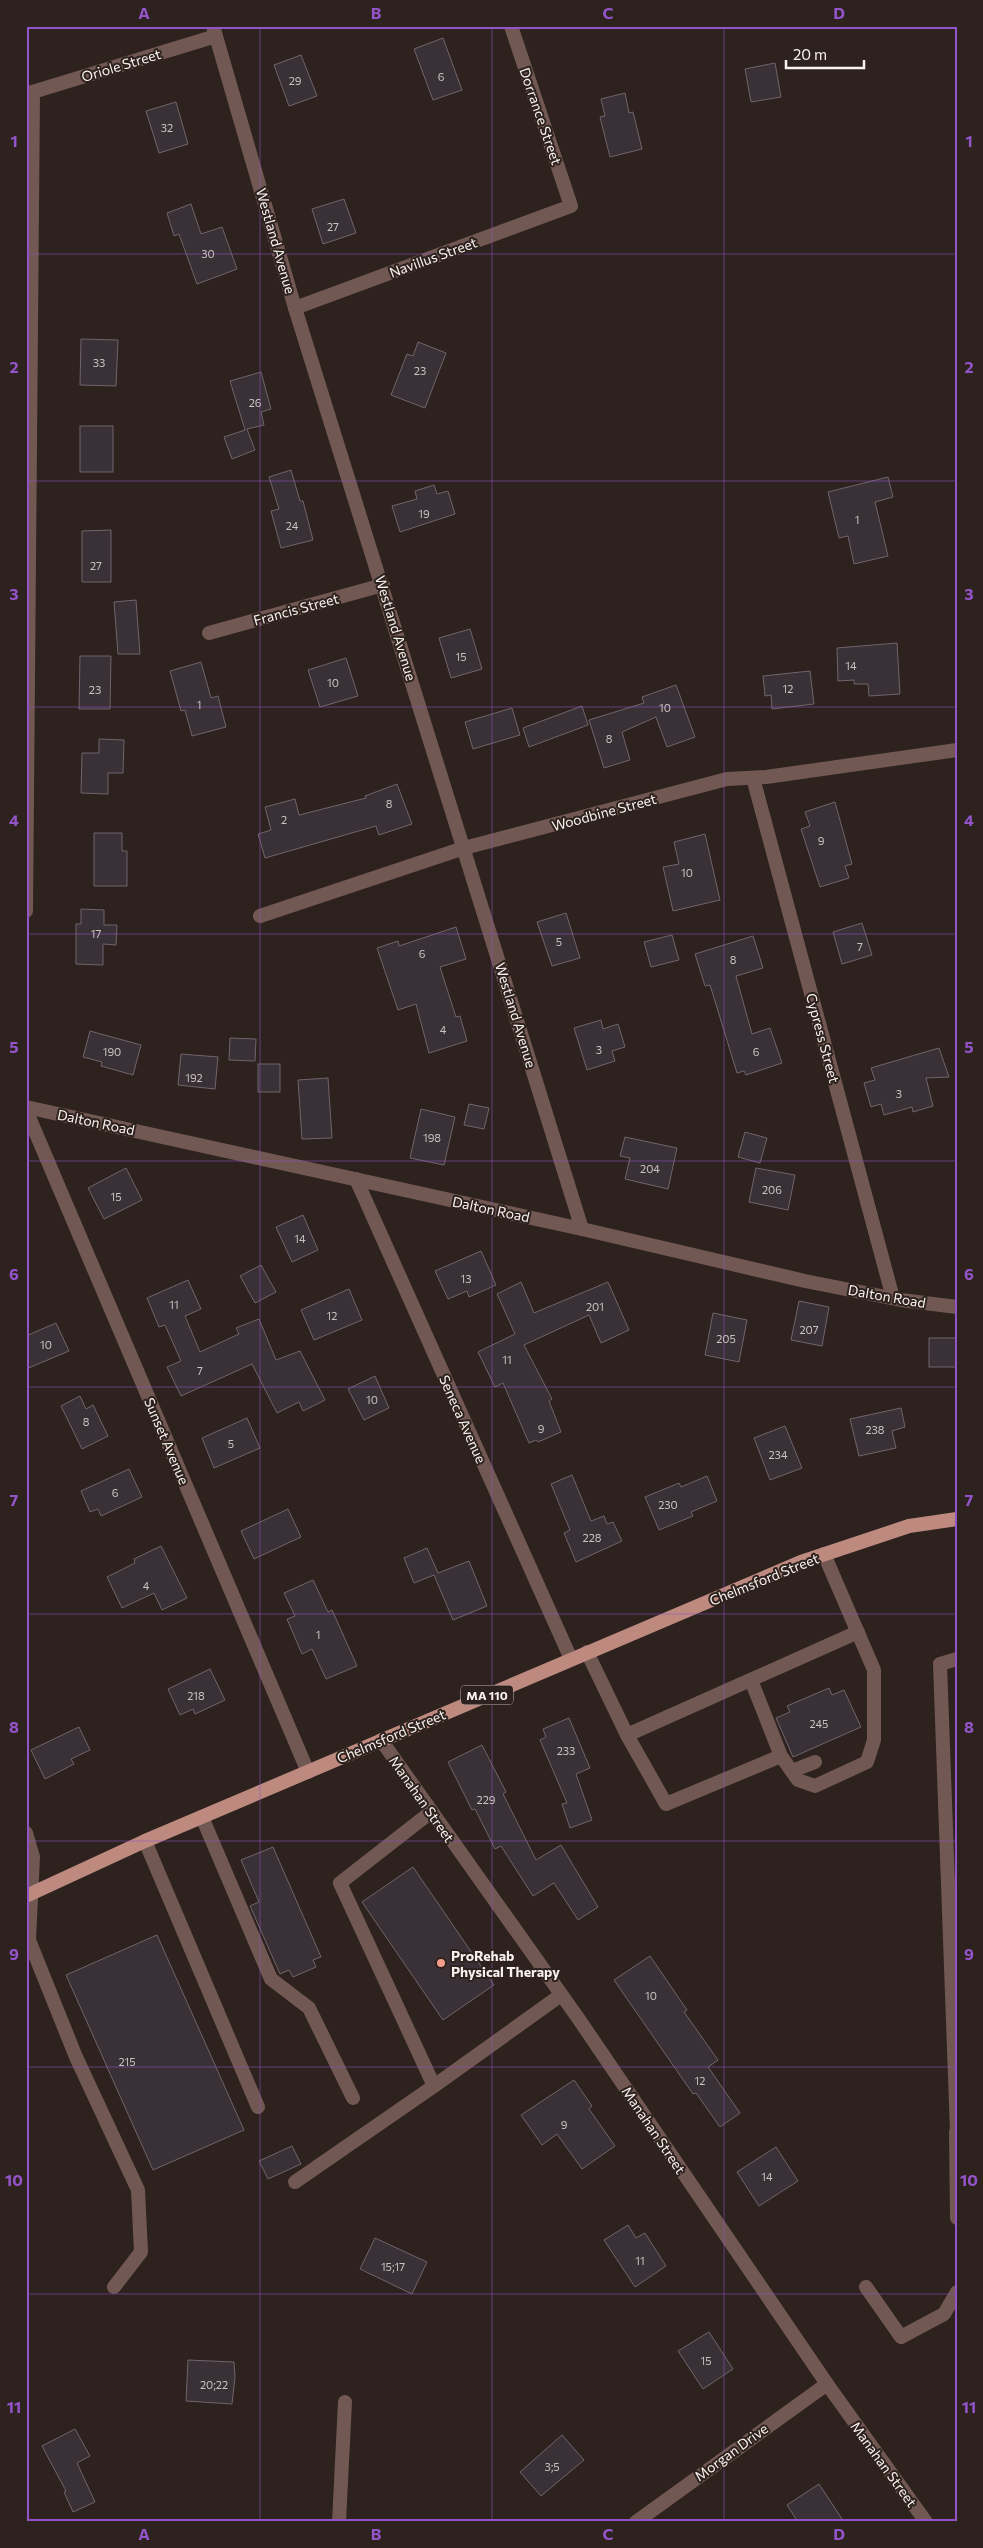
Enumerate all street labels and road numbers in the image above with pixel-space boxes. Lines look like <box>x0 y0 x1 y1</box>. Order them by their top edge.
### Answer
street label: Oriole Street <box>79 45 163 85</box>
street label: Dorrance Street <box>516 65 566 167</box>
street label: Westland Avenue <box>253 186 299 296</box>
street label: Navillus Street <box>387 233 479 281</box>
street label: Westland Avenue <box>372 573 420 683</box>
street label: Francis Street <box>251 589 341 629</box>
street label: Woodbine Street <box>550 790 658 834</box>
street label: Westland Avenue <box>492 960 540 1070</box>
street label: Cypress Street <box>803 991 843 1085</box>
street label: Dalton Road <box>56 1106 136 1138</box>
street label: Dalton Road <box>451 1193 531 1225</box>
street label: Dalton Road <box>847 1281 927 1311</box>
street label: Seneca Avenue <box>436 1372 490 1466</box>
street label: Sunset Avenue <box>141 1395 193 1487</box>
street label: Chelmsford Street <box>707 1549 821 1609</box>
road number: MA 110 <box>461 1686 513 1704</box>
street label: Chelmsford Street <box>334 1705 448 1767</box>
street label: Manahan Street <box>386 1753 458 1846</box>
street label: Manahan Street <box>619 2083 690 2177</box>
street label: Manahan Street <box>847 2418 921 2510</box>
street label: Morgan Drive <box>691 2420 771 2484</box>

